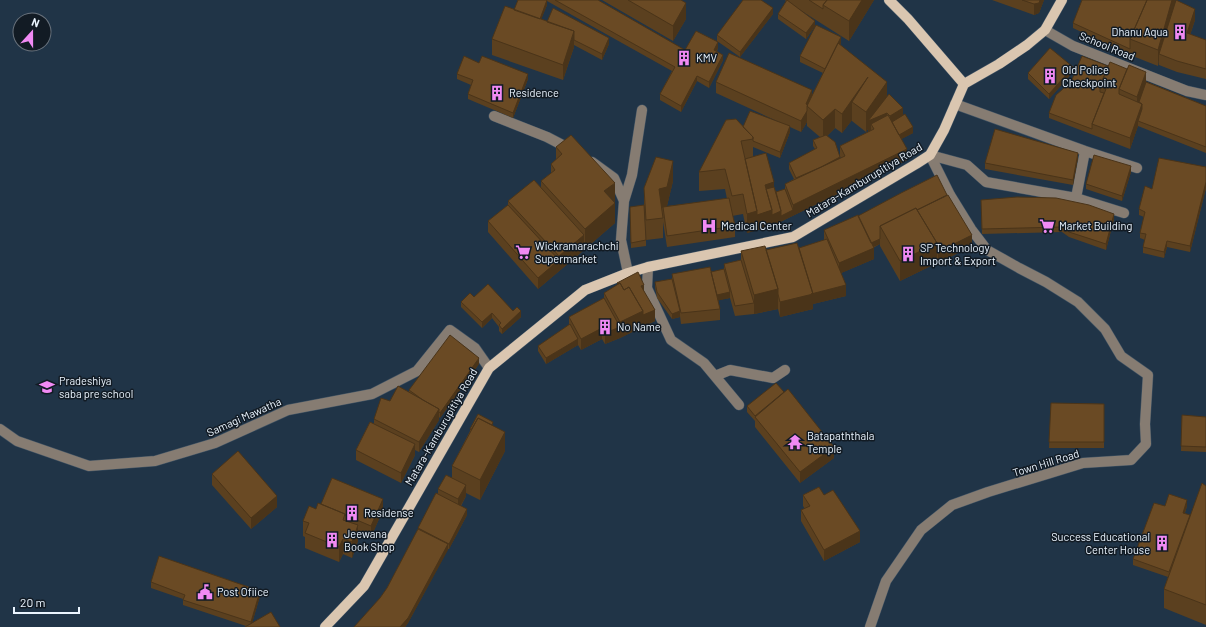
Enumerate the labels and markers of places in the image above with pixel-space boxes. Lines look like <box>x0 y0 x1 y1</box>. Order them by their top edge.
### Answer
building icon: Dhanu Aqua <box>1171 23 1189 41</box>
place label: Dhanu Aqua <box>1112 25 1168 38</box>
building icon: KMV <box>675 49 693 67</box>
place label: KMV <box>696 51 718 64</box>
place label: Old Police Checkpoint <box>1062 63 1116 89</box>
building icon: Old Police Checkpoint <box>1041 67 1059 85</box>
building icon: Residence <box>488 84 506 102</box>
place label: Residence <box>509 86 559 99</box>
hospital icon: Medical Center <box>700 217 718 235</box>
supermarket icon: Market Building <box>1038 217 1056 235</box>
place label: Medical Center <box>721 219 792 232</box>
place label: Market Building <box>1059 219 1132 232</box>
place label: Wickramarachchi Supermarket <box>535 239 619 265</box>
place label: SP Technology Import & Export <box>920 241 996 267</box>
supermarket icon: Wickramarachchi Supermarket <box>514 243 532 261</box>
building icon: SP Technology Import & Export <box>899 245 917 263</box>
building icon: No Name <box>596 318 614 336</box>
place label: No Name <box>617 320 661 333</box>
place label: Pradeshiya saba pre school <box>59 374 133 400</box>
school or university icon: Pradeshiya saba pre school <box>38 378 56 396</box>
place label: Batapaththala Temple <box>807 429 874 455</box>
temple icon: Batapaththala Temple <box>786 433 804 451</box>
building icon: Residense <box>343 504 361 522</box>
place label: Residense <box>364 506 414 519</box>
place label: Jeewana Book Shop <box>344 527 395 553</box>
place label: Success Educational Center House <box>1051 530 1150 556</box>
building icon: Jeewana Book Shop <box>323 531 341 549</box>
building icon: Success Educational Center House <box>1153 534 1171 552</box>
public building icon: Post Ofiice <box>196 583 214 601</box>
place label: Post Ofiice <box>217 585 269 598</box>

